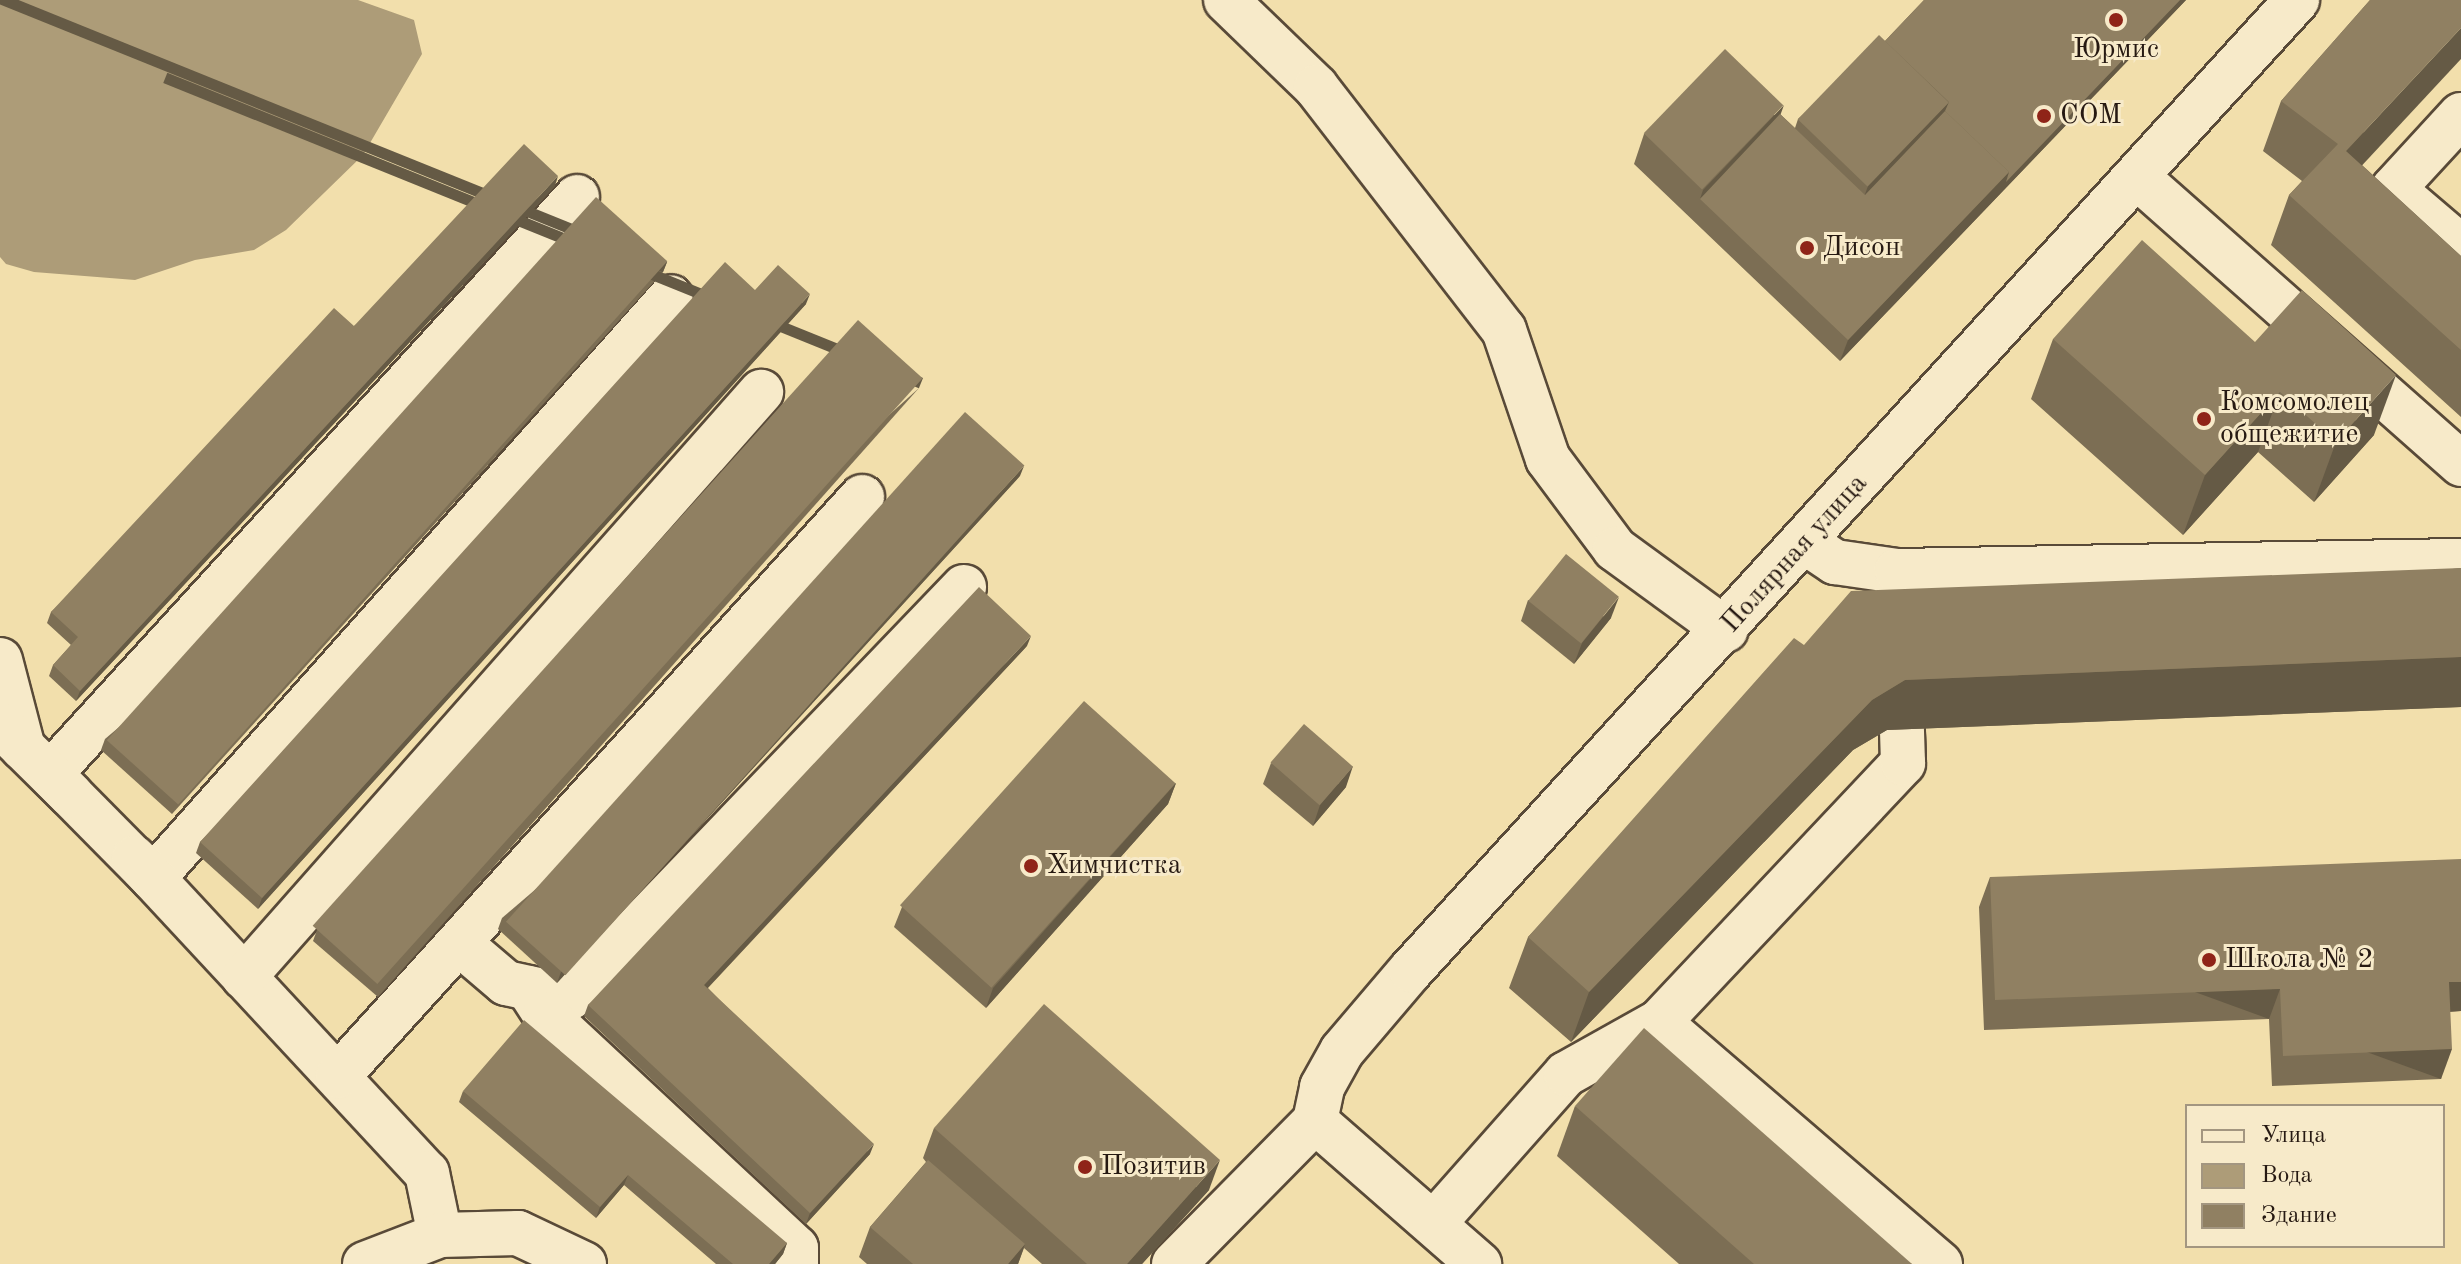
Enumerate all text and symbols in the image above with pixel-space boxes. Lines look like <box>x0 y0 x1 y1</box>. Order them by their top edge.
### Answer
marker: Юрмис <box>2107 11 2125 29</box>
place label: Юрмис <box>2073 33 2159 67</box>
place label: СОМ <box>2060 99 2122 133</box>
marker: СОМ <box>2035 107 2053 125</box>
place label: Дисон <box>1823 231 1900 265</box>
marker: Дисон <box>1798 239 1816 257</box>
place label: Комсомолец общежитие <box>2220 386 2369 452</box>
marker: Комсомолец общежитие <box>2195 410 2213 428</box>
street label: Полярная улица <box>1715 468 1875 640</box>
place label: Химчистка <box>1047 849 1182 883</box>
marker: Химчистка <box>1022 857 1040 875</box>
place label: Школа № 2 <box>2225 943 2374 977</box>
marker: Школа № 2 <box>2200 951 2218 969</box>
legend <box>2185 1104 2445 1248</box>
text: Улица <box>2261 1124 2326 1148</box>
place label: Позитив <box>1101 1150 1206 1184</box>
marker: Позитив <box>1076 1158 1094 1176</box>
text: Вода <box>2261 1164 2312 1188</box>
text: Здание <box>2261 1204 2337 1228</box>

